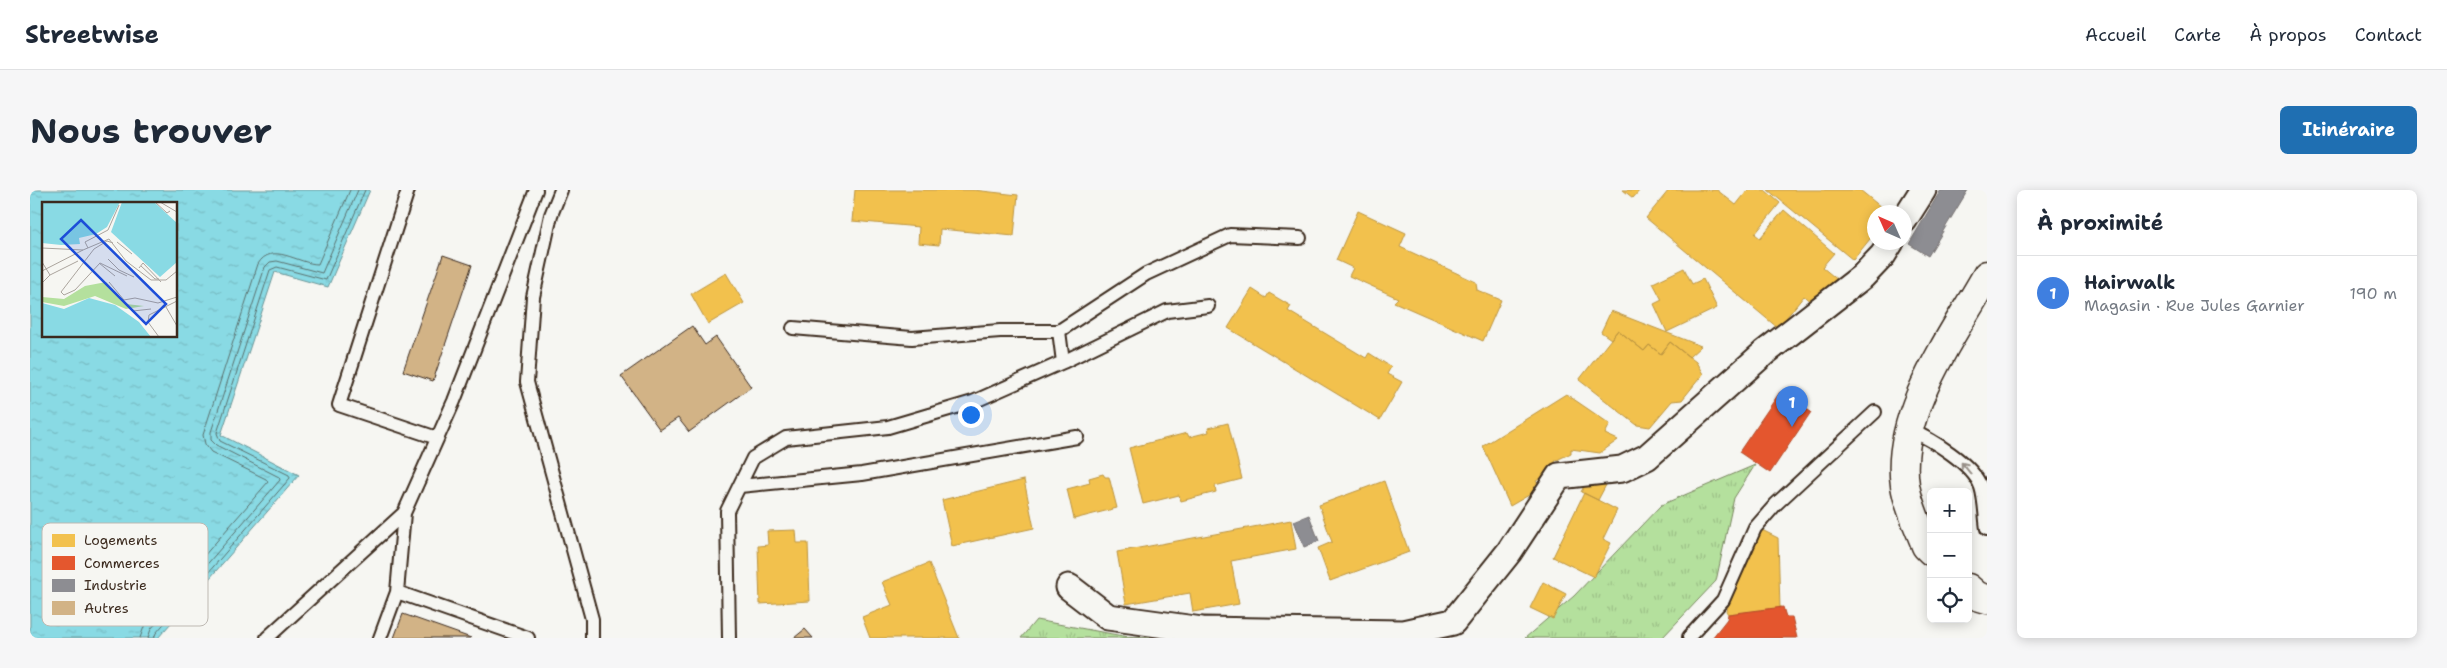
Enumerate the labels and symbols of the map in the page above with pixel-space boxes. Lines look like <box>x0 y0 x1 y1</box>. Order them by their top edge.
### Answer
inset map <box>42 202 178 338</box>
north arrow <box>1867 205 1912 250</box>
pin: 1 <box>1776 386 1808 427</box>
your location <box>958 402 984 428</box>
one-way arrow <box>1961 462 1972 475</box>
legend <box>42 523 208 626</box>
text: Logements <box>84 531 157 549</box>
text: Commerces <box>84 554 160 572</box>
text: Industrie <box>84 576 147 594</box>
text: Autres <box>84 599 129 617</box>

